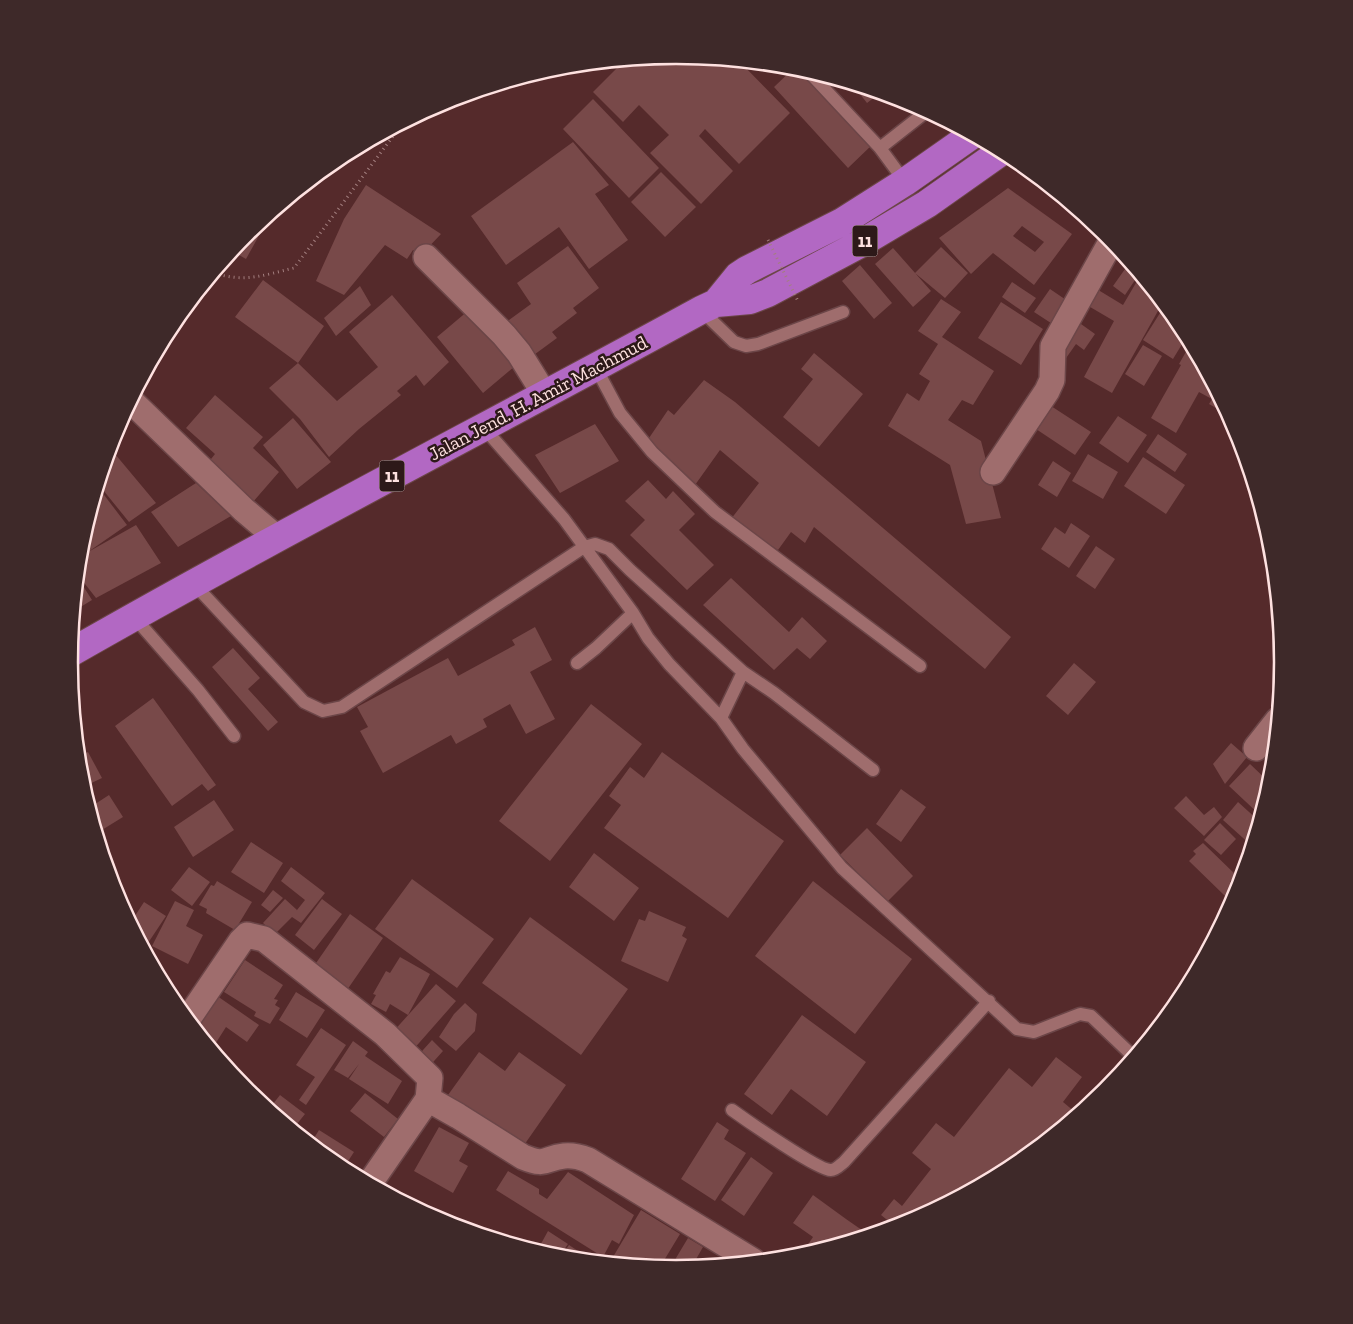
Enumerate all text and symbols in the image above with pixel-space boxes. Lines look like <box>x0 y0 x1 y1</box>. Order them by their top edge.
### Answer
road number: 11 <box>852 226 878 256</box>
street label: Jalan Jend. H. Amir Machmud <box>425 330 652 465</box>
road number: 11 <box>380 461 404 492</box>

